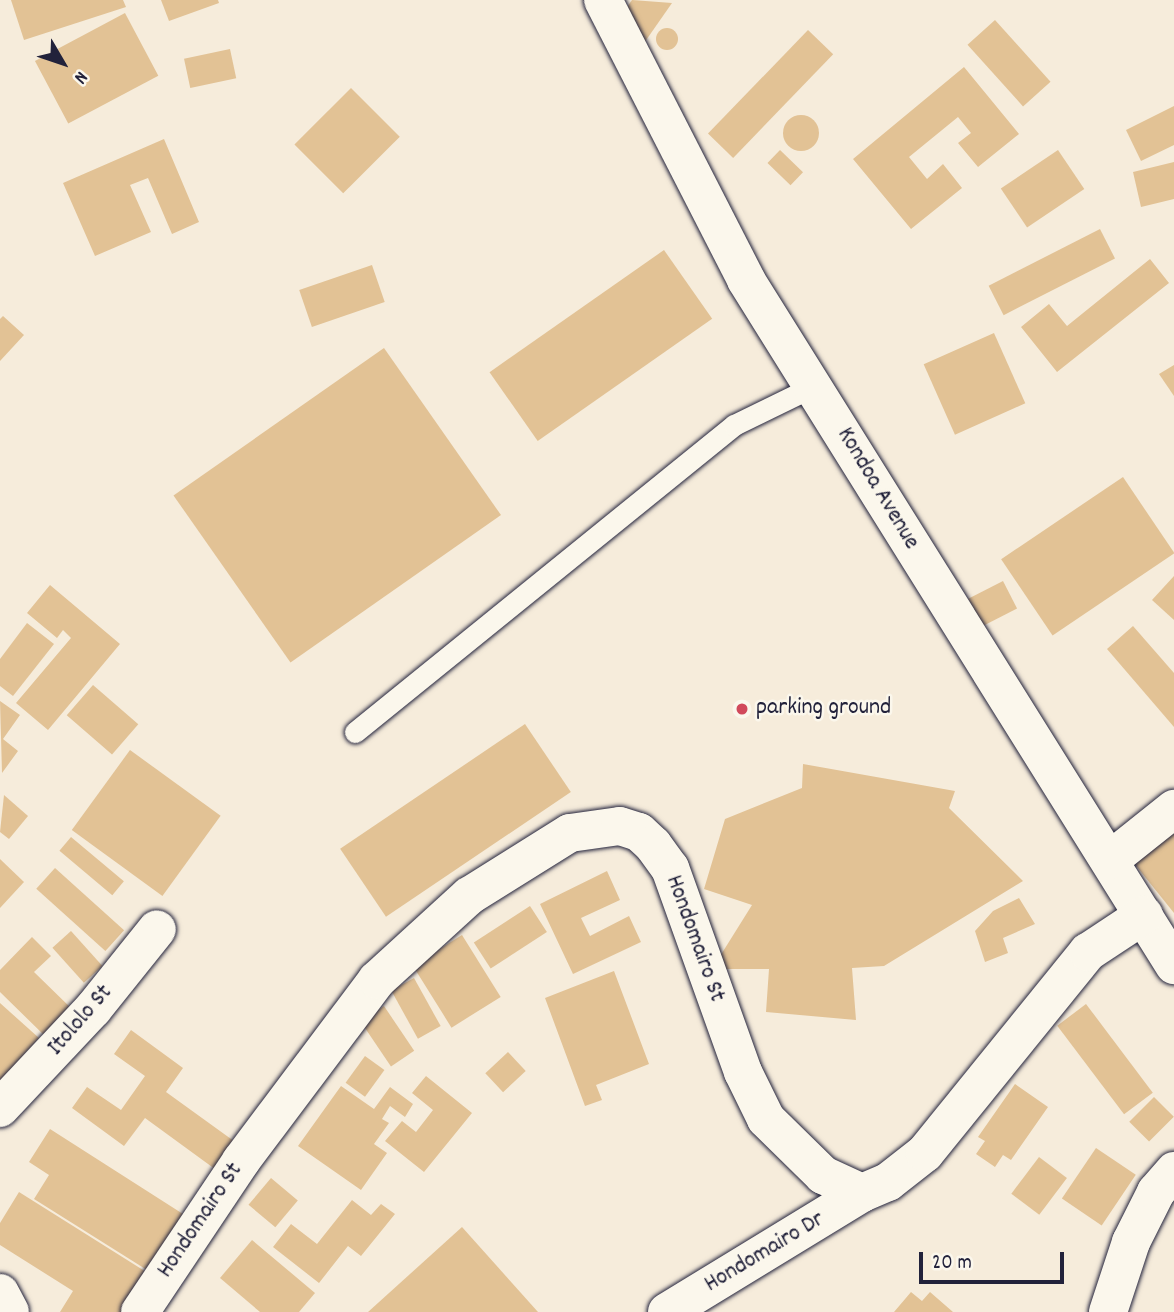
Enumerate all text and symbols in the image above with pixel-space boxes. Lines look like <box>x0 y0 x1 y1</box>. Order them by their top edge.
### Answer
north arrow <box>28 28 98 98</box>
text: N <box>66 64 93 89</box>
street label: Kondoa Avenue <box>829 423 925 555</box>
place label: parking ground <box>756 695 891 723</box>
marker: parking ground <box>734 701 750 717</box>
street label: Hondomairo St <box>658 872 730 1006</box>
street label: Itololo St <box>42 980 120 1062</box>
street label: Hondomairo St <box>152 1158 250 1284</box>
street label: Hondomairo Dr <box>700 1206 830 1300</box>
scale bar <box>922 1238 1067 1282</box>
text: 20 m <box>932 1249 972 1279</box>

